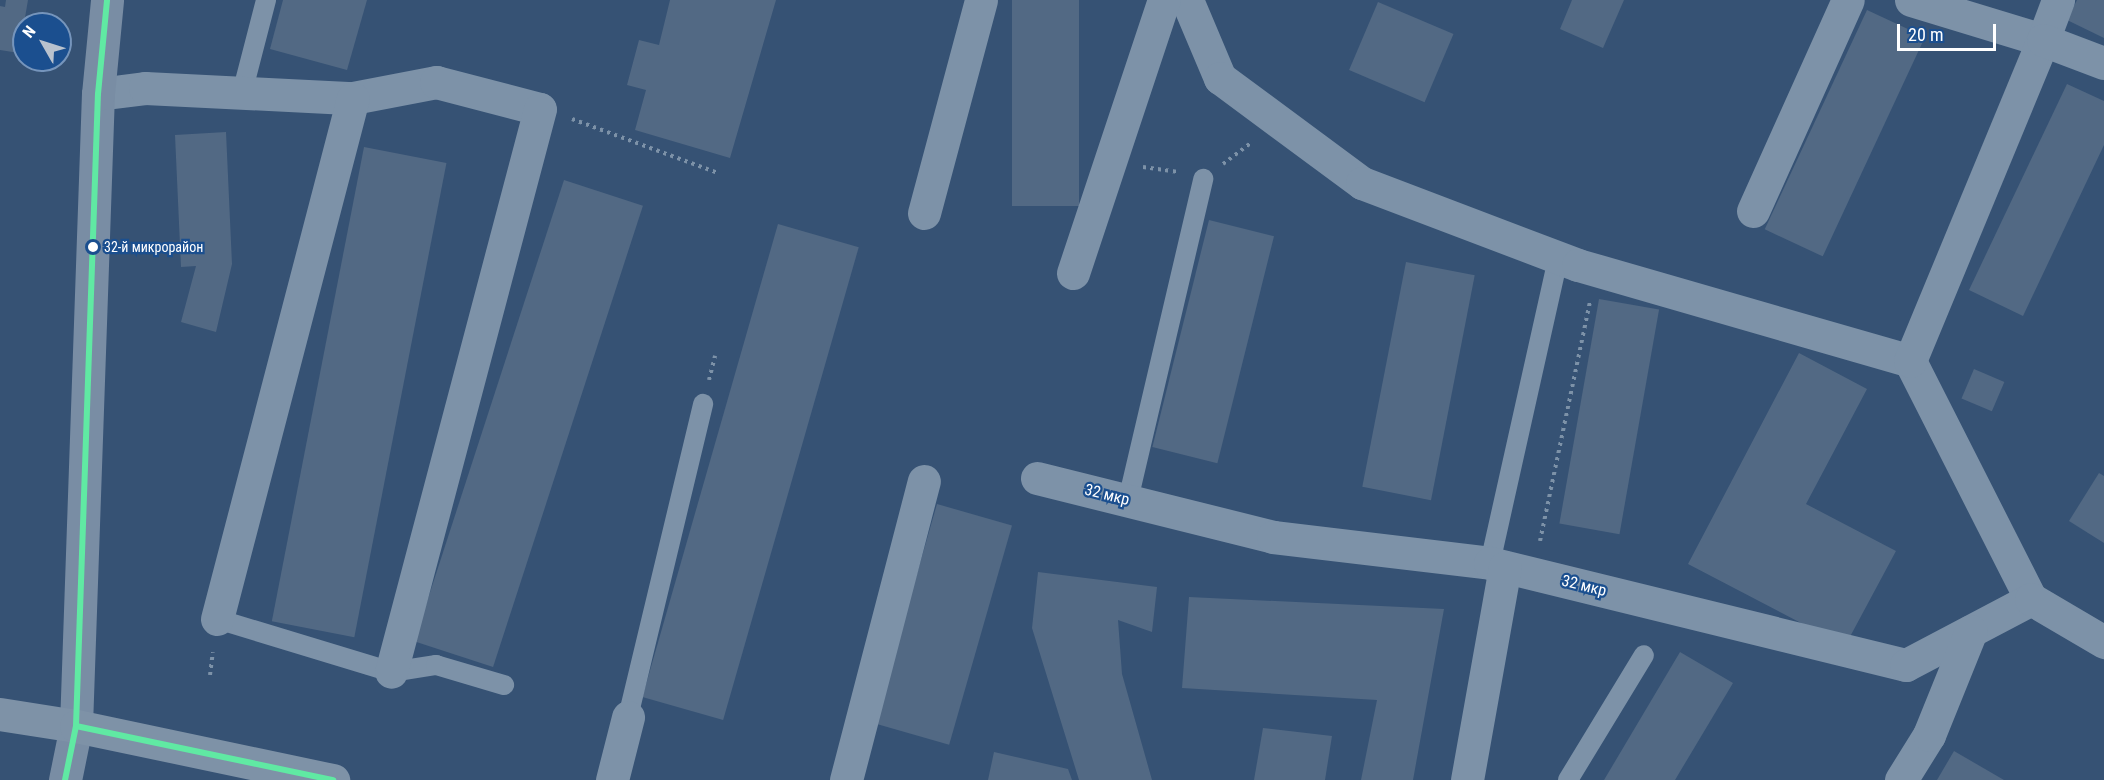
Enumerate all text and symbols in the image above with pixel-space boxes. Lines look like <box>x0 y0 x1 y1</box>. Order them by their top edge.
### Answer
north arrow <box>12 12 72 72</box>
scale bar <box>1900 12 1999 50</box>
text: N <box>19 22 40 41</box>
text: 20 m <box>1908 24 1943 45</box>
place label: 32-й микрорайон <box>104 239 203 255</box>
marker: 32-й микрорайон <box>87 241 99 253</box>
street label: 32 мкр <box>1083 480 1131 510</box>
street label: 32 мкр <box>1560 571 1608 601</box>

